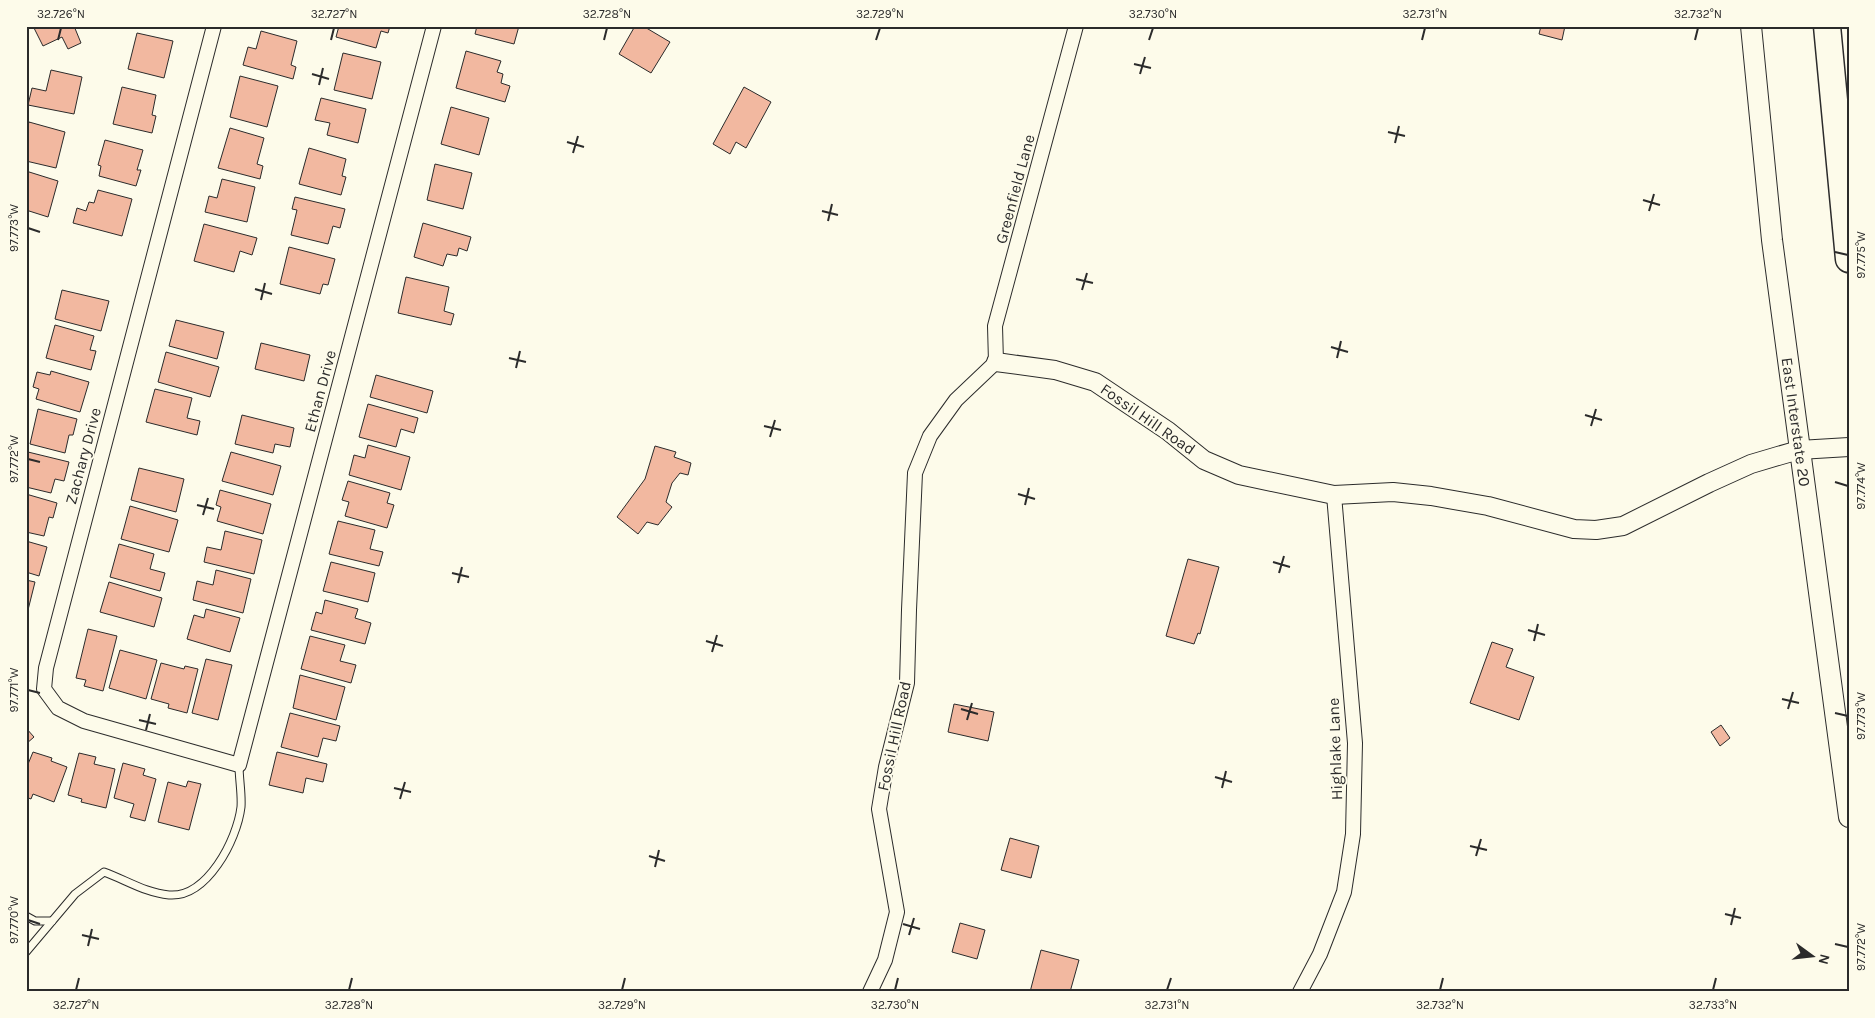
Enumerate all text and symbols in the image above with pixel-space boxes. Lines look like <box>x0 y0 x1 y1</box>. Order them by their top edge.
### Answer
text: 32.726°N <box>37 7 85 21</box>
text: 32.727°N <box>311 7 357 21</box>
text: 32.728°N <box>583 7 631 21</box>
text: 32.729°N <box>856 7 904 21</box>
text: 32.730°N <box>1129 7 1177 21</box>
text: 32.731°N <box>1402 7 1448 21</box>
text: 32.732°N <box>1674 7 1722 21</box>
street label: Greenfield Lane <box>991 132 1039 246</box>
text: 97.773°W <box>7 204 21 252</box>
text: 97.775°W <box>1854 231 1868 279</box>
street label: Ethan Drive <box>300 348 340 434</box>
street label: East Interstate 20 <box>1778 356 1814 488</box>
street label: Fossil Hill Road <box>1097 379 1199 459</box>
street label: Zachary Drive <box>61 406 105 506</box>
text: 97.772°W <box>7 435 21 483</box>
text: 97.774°W <box>1854 462 1868 510</box>
text: 97.771°W <box>7 667 21 712</box>
street label: Fossil Hill Road <box>873 679 915 793</box>
text: 97.773°W <box>1854 692 1868 740</box>
street label: Highlake Lane <box>1324 697 1346 801</box>
text: 97.770°W <box>7 896 21 944</box>
text: 97.772°W <box>1854 923 1868 971</box>
north arrow <box>1788 930 1838 980</box>
text: N <box>1815 952 1834 966</box>
text: 32.727°N <box>53 998 99 1012</box>
text: 32.728°N <box>325 998 373 1012</box>
text: 32.729°N <box>598 998 646 1012</box>
text: 32.730°N <box>871 998 919 1012</box>
text: 32.731°N <box>1144 998 1190 1012</box>
text: 32.732°N <box>1416 998 1464 1012</box>
text: 32.733°N <box>1689 998 1737 1012</box>

